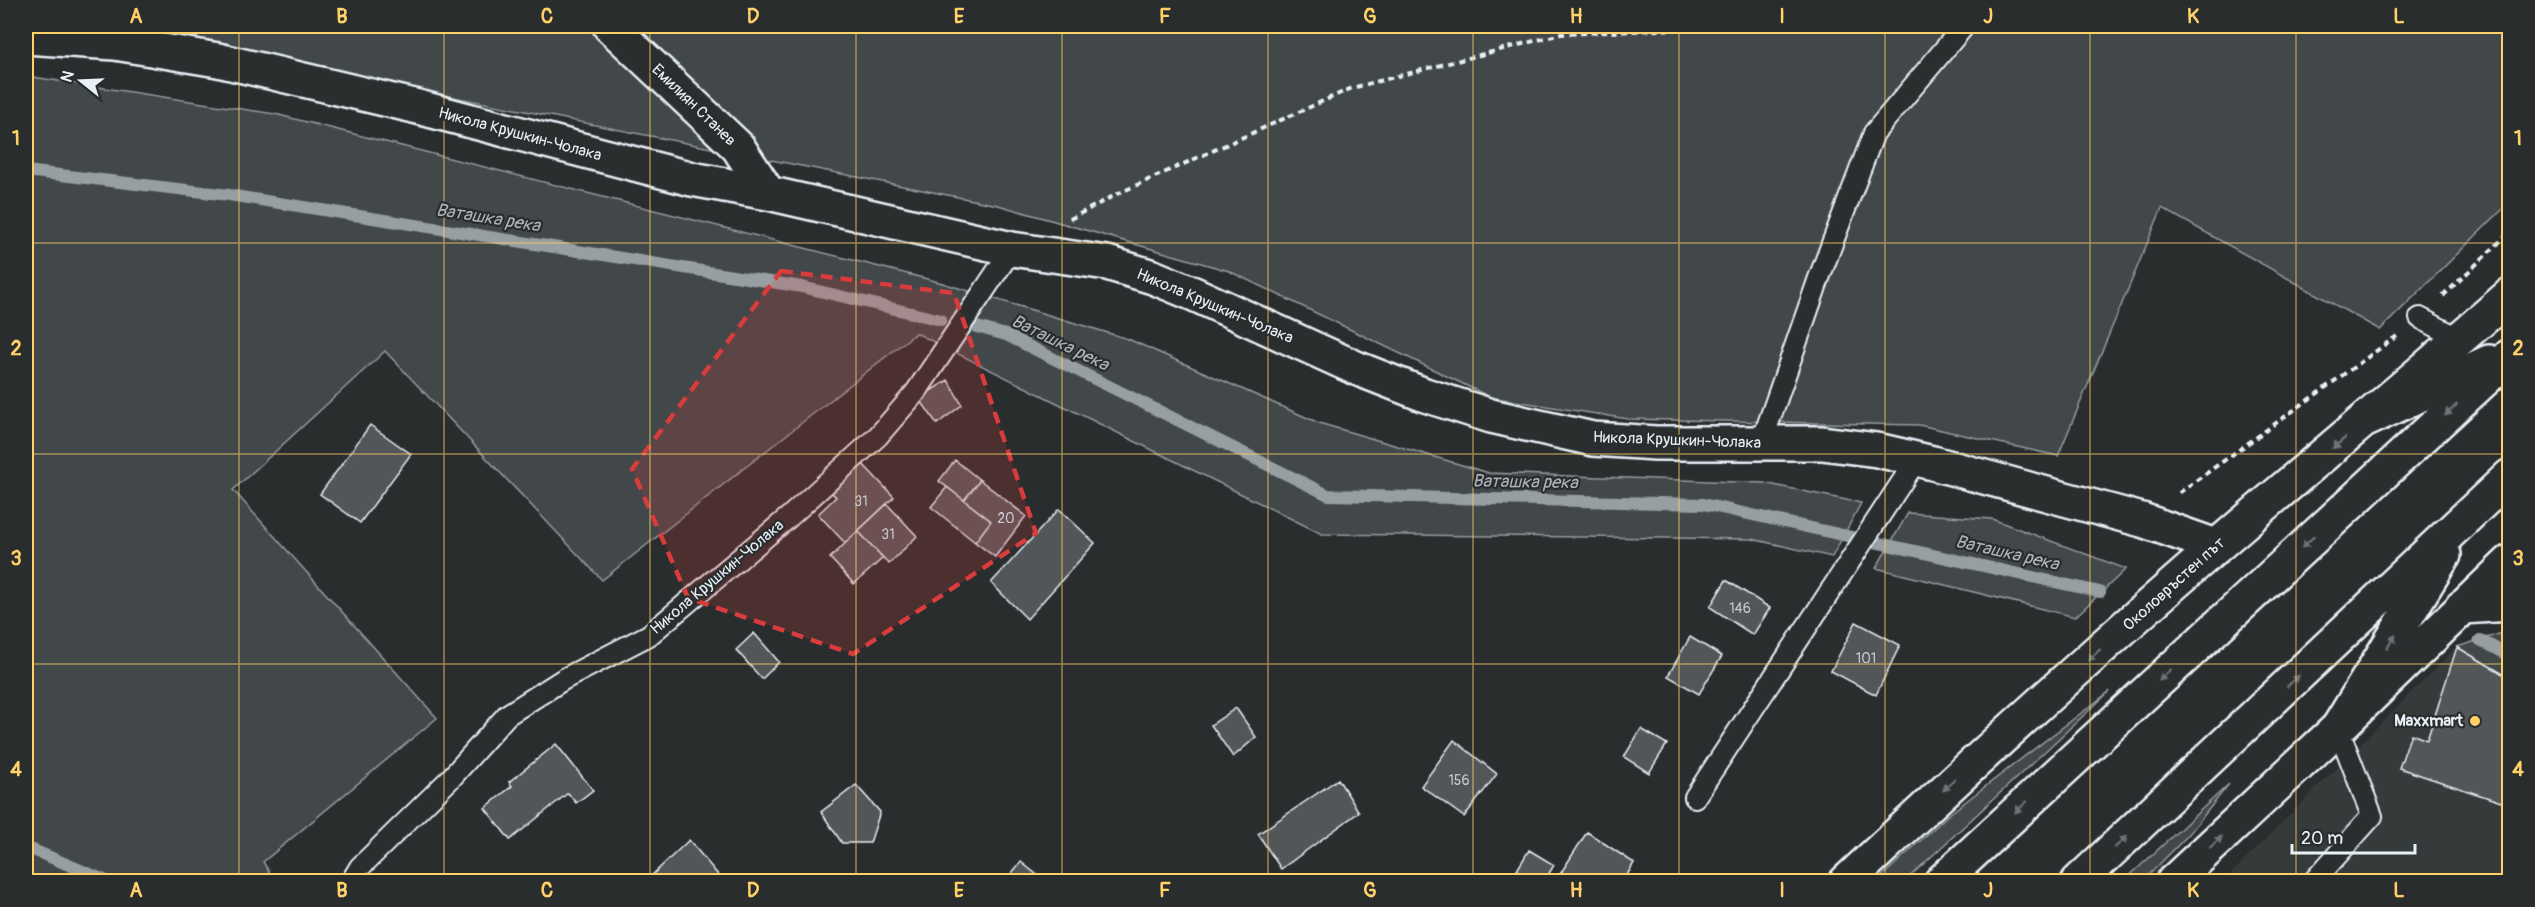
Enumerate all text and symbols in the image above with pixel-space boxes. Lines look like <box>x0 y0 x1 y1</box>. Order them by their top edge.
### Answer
text: A <box>130 4 143 29</box>
text: B <box>336 4 348 29</box>
text: C <box>541 4 553 29</box>
text: D <box>747 4 760 29</box>
text: E <box>954 4 965 29</box>
text: F <box>1159 4 1171 29</box>
text: G <box>1363 4 1377 29</box>
text: H <box>1570 4 1583 29</box>
text: I <box>1779 4 1785 29</box>
text: J <box>1983 4 1993 29</box>
text: K <box>2187 4 2199 29</box>
text: L <box>2393 4 2405 29</box>
north arrow <box>51 51 111 111</box>
street label: Емилиян Станев <box>648 60 740 150</box>
text: N <box>57 68 79 85</box>
street label: Никола Крушкин-Чолака <box>436 103 604 165</box>
text: 1 <box>12 126 20 151</box>
text: 1 <box>2514 126 2522 151</box>
water label: Ваташка река <box>434 198 543 238</box>
street label: Никола Крушкин-Чолака <box>1134 264 1296 348</box>
water label: Ваташка река <box>1008 310 1114 377</box>
text: 2 <box>10 336 22 361</box>
text: 2 <box>2512 336 2524 361</box>
one-way arrow <box>2444 403 2459 416</box>
street label: Никола Крушкин-Чолака <box>1593 427 1761 453</box>
one-way arrow <box>2332 436 2347 449</box>
water label: Ваташка река <box>1472 470 1579 494</box>
house number: 31 <box>854 493 868 510</box>
house number: 20 <box>997 510 1015 527</box>
street label: Никола Крушкин-Чолака <box>646 515 788 639</box>
house number: 31 <box>881 526 895 543</box>
water label: Ваташка река <box>1953 530 2062 576</box>
street label: Околовръстен път <box>2119 533 2229 635</box>
one-way arrow <box>2301 535 2316 548</box>
text: 3 <box>10 546 22 571</box>
text: 3 <box>2512 546 2524 571</box>
house number: 146 <box>1729 600 1751 617</box>
one-way arrow <box>2385 634 2396 650</box>
one-way arrow <box>2087 648 2102 661</box>
house number: 101 <box>1856 650 1876 667</box>
one-way arrow <box>2158 667 2172 681</box>
one-way arrow <box>2285 674 2300 688</box>
place label: Maxxmart <box>2394 711 2464 731</box>
marker: Maxxmart <box>2468 714 2482 728</box>
text: 4 <box>10 757 22 782</box>
text: 4 <box>2512 757 2524 782</box>
house number: 156 <box>1448 772 1470 789</box>
one-way arrow <box>1942 778 1957 791</box>
one-way arrow <box>2014 800 2029 814</box>
scale bar <box>2292 817 2415 855</box>
text: 20 m <box>2301 827 2343 850</box>
one-way arrow <box>2113 835 2128 849</box>
one-way arrow <box>2208 835 2223 849</box>
text: A <box>130 878 143 903</box>
text: B <box>336 878 348 903</box>
text: C <box>541 878 553 903</box>
text: D <box>747 878 760 903</box>
text: E <box>954 878 965 903</box>
text: F <box>1159 878 1171 903</box>
text: G <box>1363 878 1377 903</box>
text: H <box>1570 878 1583 903</box>
text: I <box>1779 878 1785 903</box>
text: J <box>1983 878 1993 903</box>
text: K <box>2187 878 2199 903</box>
text: L <box>2393 878 2405 903</box>

